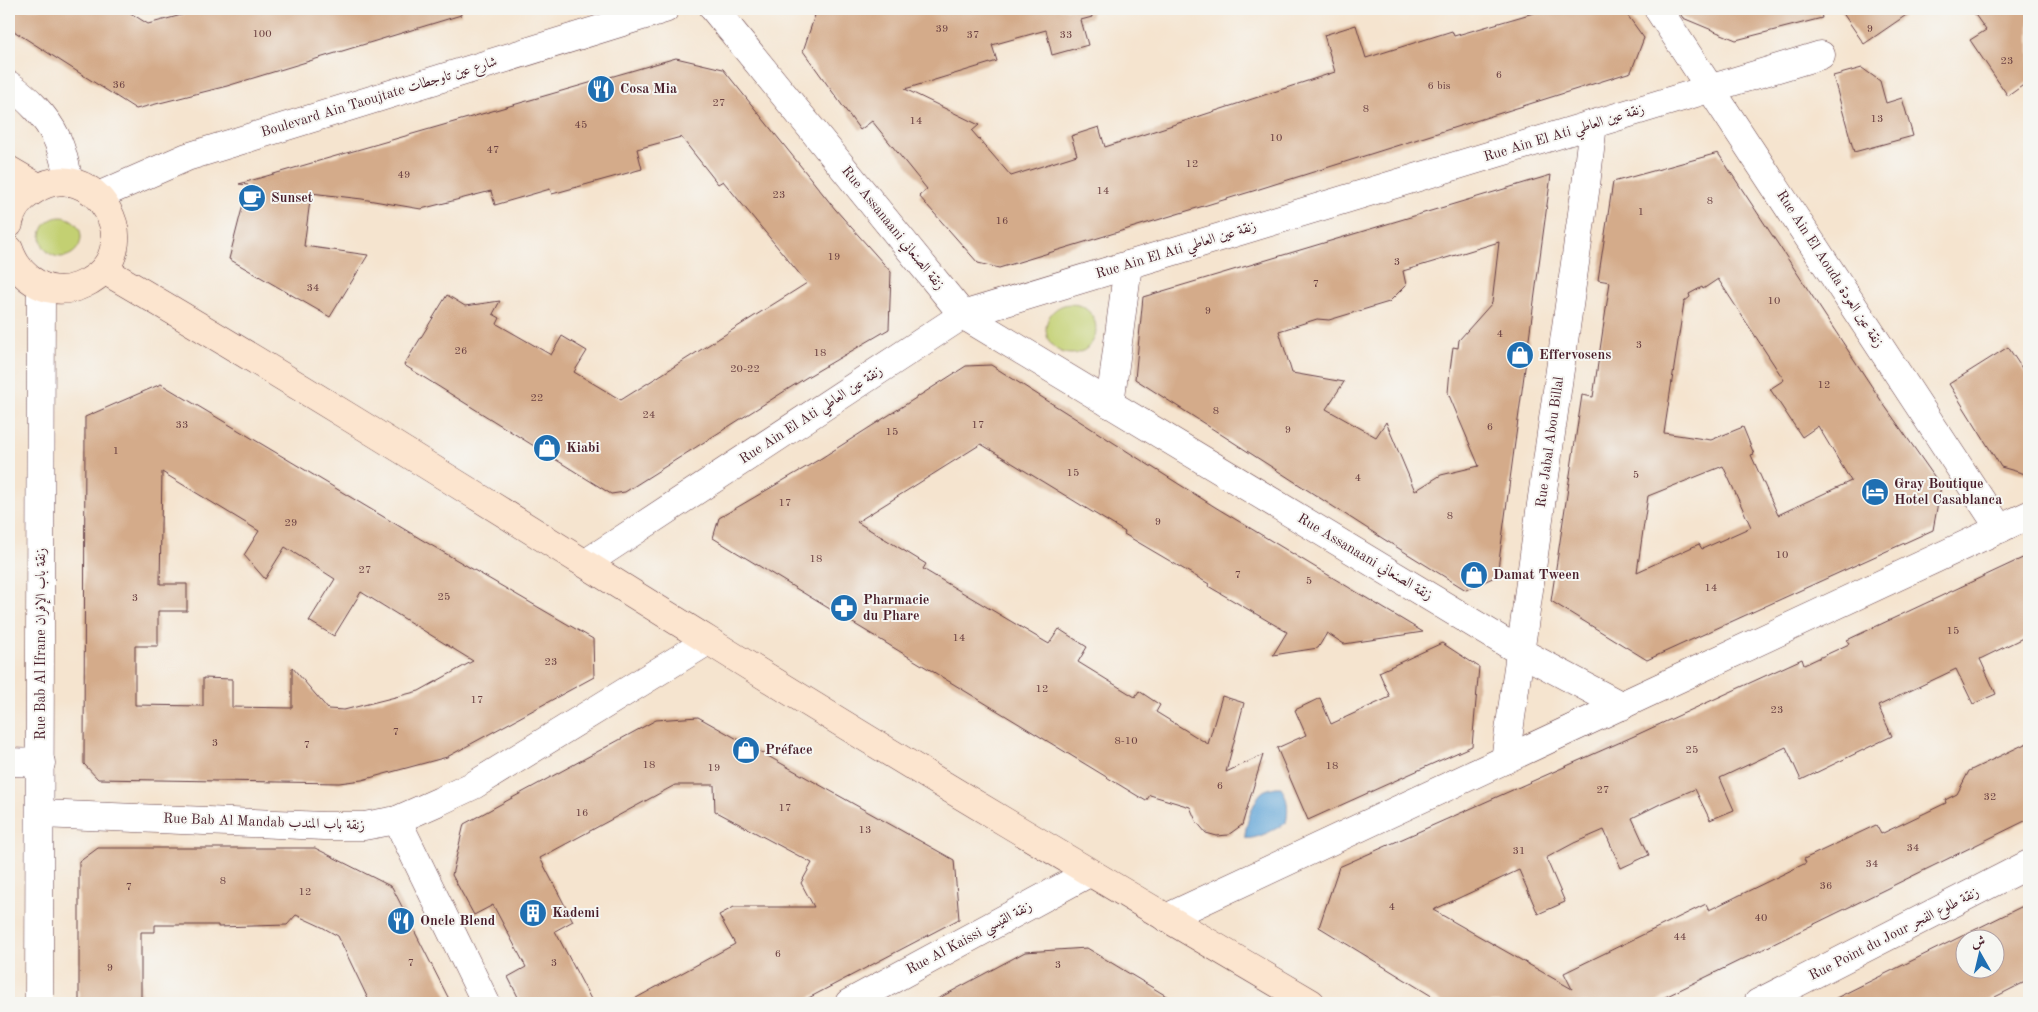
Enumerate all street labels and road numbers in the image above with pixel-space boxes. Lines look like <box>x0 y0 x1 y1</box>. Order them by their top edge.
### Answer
street label: Boulevard Ain Taoujtate شارع عين تاوجطات <box>259 54 500 143</box>
street label: Rue Ain El Ati زنقة عين العاطي <box>1482 102 1647 169</box>
street label: Rue Assanaani زنقة الصنعاني <box>836 163 947 295</box>
street label: Rue Ain El Aouda زنقة عين العودة <box>1773 188 1886 351</box>
street label: Rue Ain El Ati زنقة عين العاطي <box>1094 219 1259 286</box>
street label: Rue Ain El Ati زنقة عين العاطي <box>737 364 888 471</box>
street label: Rue Jabal Abou Billal <box>1534 375 1566 508</box>
street label: Rue Assanaani زنقة الصنعاني <box>1293 511 1435 606</box>
street label: Rue Bab Al Ifrane زنقة باب الإفران <box>34 548 51 740</box>
street label: Rue Bab Al Mandab زنقة باب المندب <box>163 811 365 834</box>
street label: Rue Point du Jour زنقة طلوع الفجر <box>1807 885 1983 987</box>
street label: Rue Al Kaissi زنقة القيسي <box>904 899 1037 982</box>

